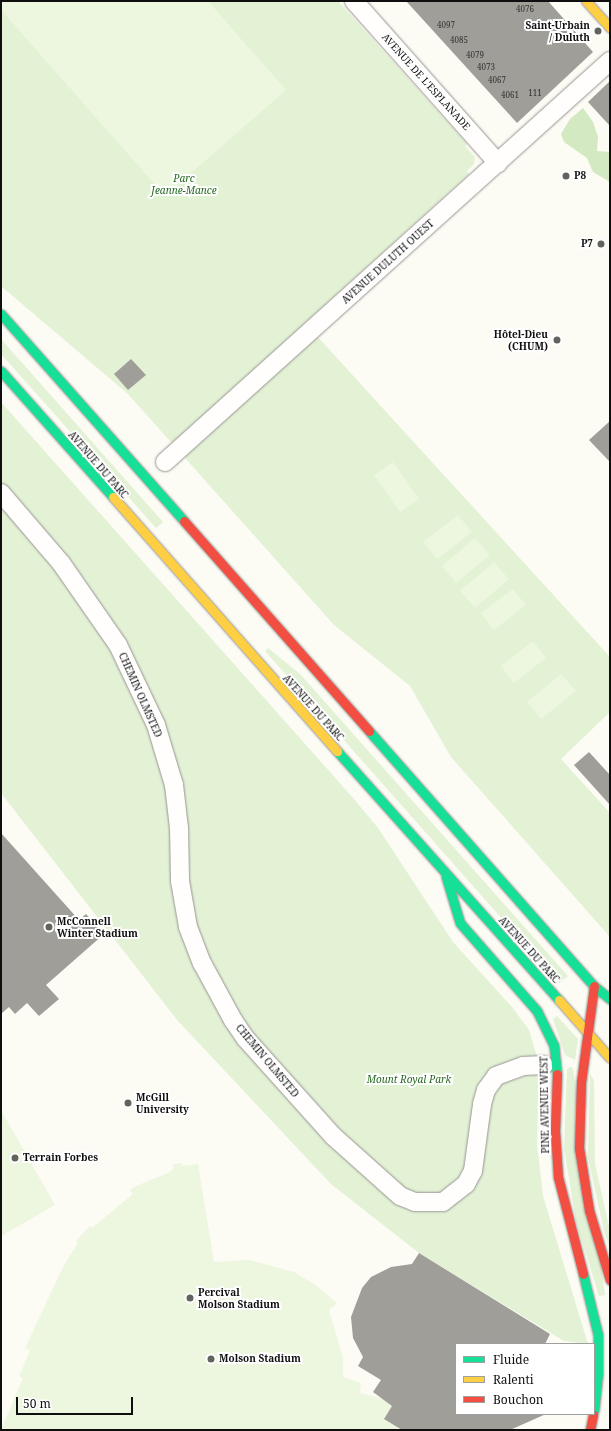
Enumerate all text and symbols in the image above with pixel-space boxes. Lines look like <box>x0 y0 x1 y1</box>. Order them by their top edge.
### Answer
house number: 4076 <box>516 4 534 14</box>
place label: Saint-Urbain / Duluth <box>525 19 590 42</box>
house number: 4097 <box>437 20 455 30</box>
marker: Saint-Urbain / Duluth <box>593 26 603 36</box>
street label: AVENUE DE L'ESPLANADE <box>379 31 473 133</box>
house number: 4085 <box>450 35 468 45</box>
house number: 4079 <box>466 50 484 60</box>
house number: 4073 <box>477 62 495 72</box>
house number: 4067 <box>488 75 506 85</box>
house number: 111 <box>528 88 542 98</box>
house number: 4061 <box>501 90 519 100</box>
place label: P8 <box>574 170 586 182</box>
marker: P8 <box>561 171 571 181</box>
park label: Parc Jeanne-Mance <box>151 172 217 196</box>
street label: AVENUE DULUTH OUEST <box>340 218 436 306</box>
place label: P7 <box>581 238 593 250</box>
marker: P7 <box>596 239 606 249</box>
place label: Hôtel-Dieu (CHUM) <box>494 328 548 352</box>
marker: Hôtel-Dieu (CHUM) <box>551 334 563 346</box>
street label: AVENUE DU PARC <box>66 429 130 501</box>
street label: CHEMIN OLMSTED <box>116 651 164 739</box>
street label: AVENUE DU PARC <box>280 672 346 744</box>
street label: AVENUE DU PARC <box>496 914 562 986</box>
place label: McConnell Winter Stadium <box>57 915 138 938</box>
marker: McConnell Winter Stadium <box>44 922 54 932</box>
street label: CHEMIN OLMSTED <box>233 1022 301 1100</box>
street label: PINE AVENUE WEST <box>538 1056 552 1154</box>
park label: Mount Royal Park <box>367 1074 451 1086</box>
place label: McGill University <box>136 1091 189 1114</box>
marker: McGill University <box>123 1098 133 1108</box>
place label: Terrain Forbes <box>23 1152 98 1164</box>
marker: Terrain Forbes <box>10 1153 20 1163</box>
place label: Percival Molson Stadium <box>198 1286 280 1310</box>
marker: Percival Molson Stadium <box>185 1293 195 1303</box>
legend <box>455 1343 595 1415</box>
text: Fluide <box>493 1351 529 1368</box>
place label: Molson Stadium <box>219 1353 301 1365</box>
marker: Molson Stadium <box>206 1354 216 1364</box>
text: Ralenti <box>493 1371 534 1388</box>
scale bar <box>18 1389 135 1415</box>
text: Bouchon <box>493 1391 544 1408</box>
text: 50 m <box>23 1395 51 1412</box>

